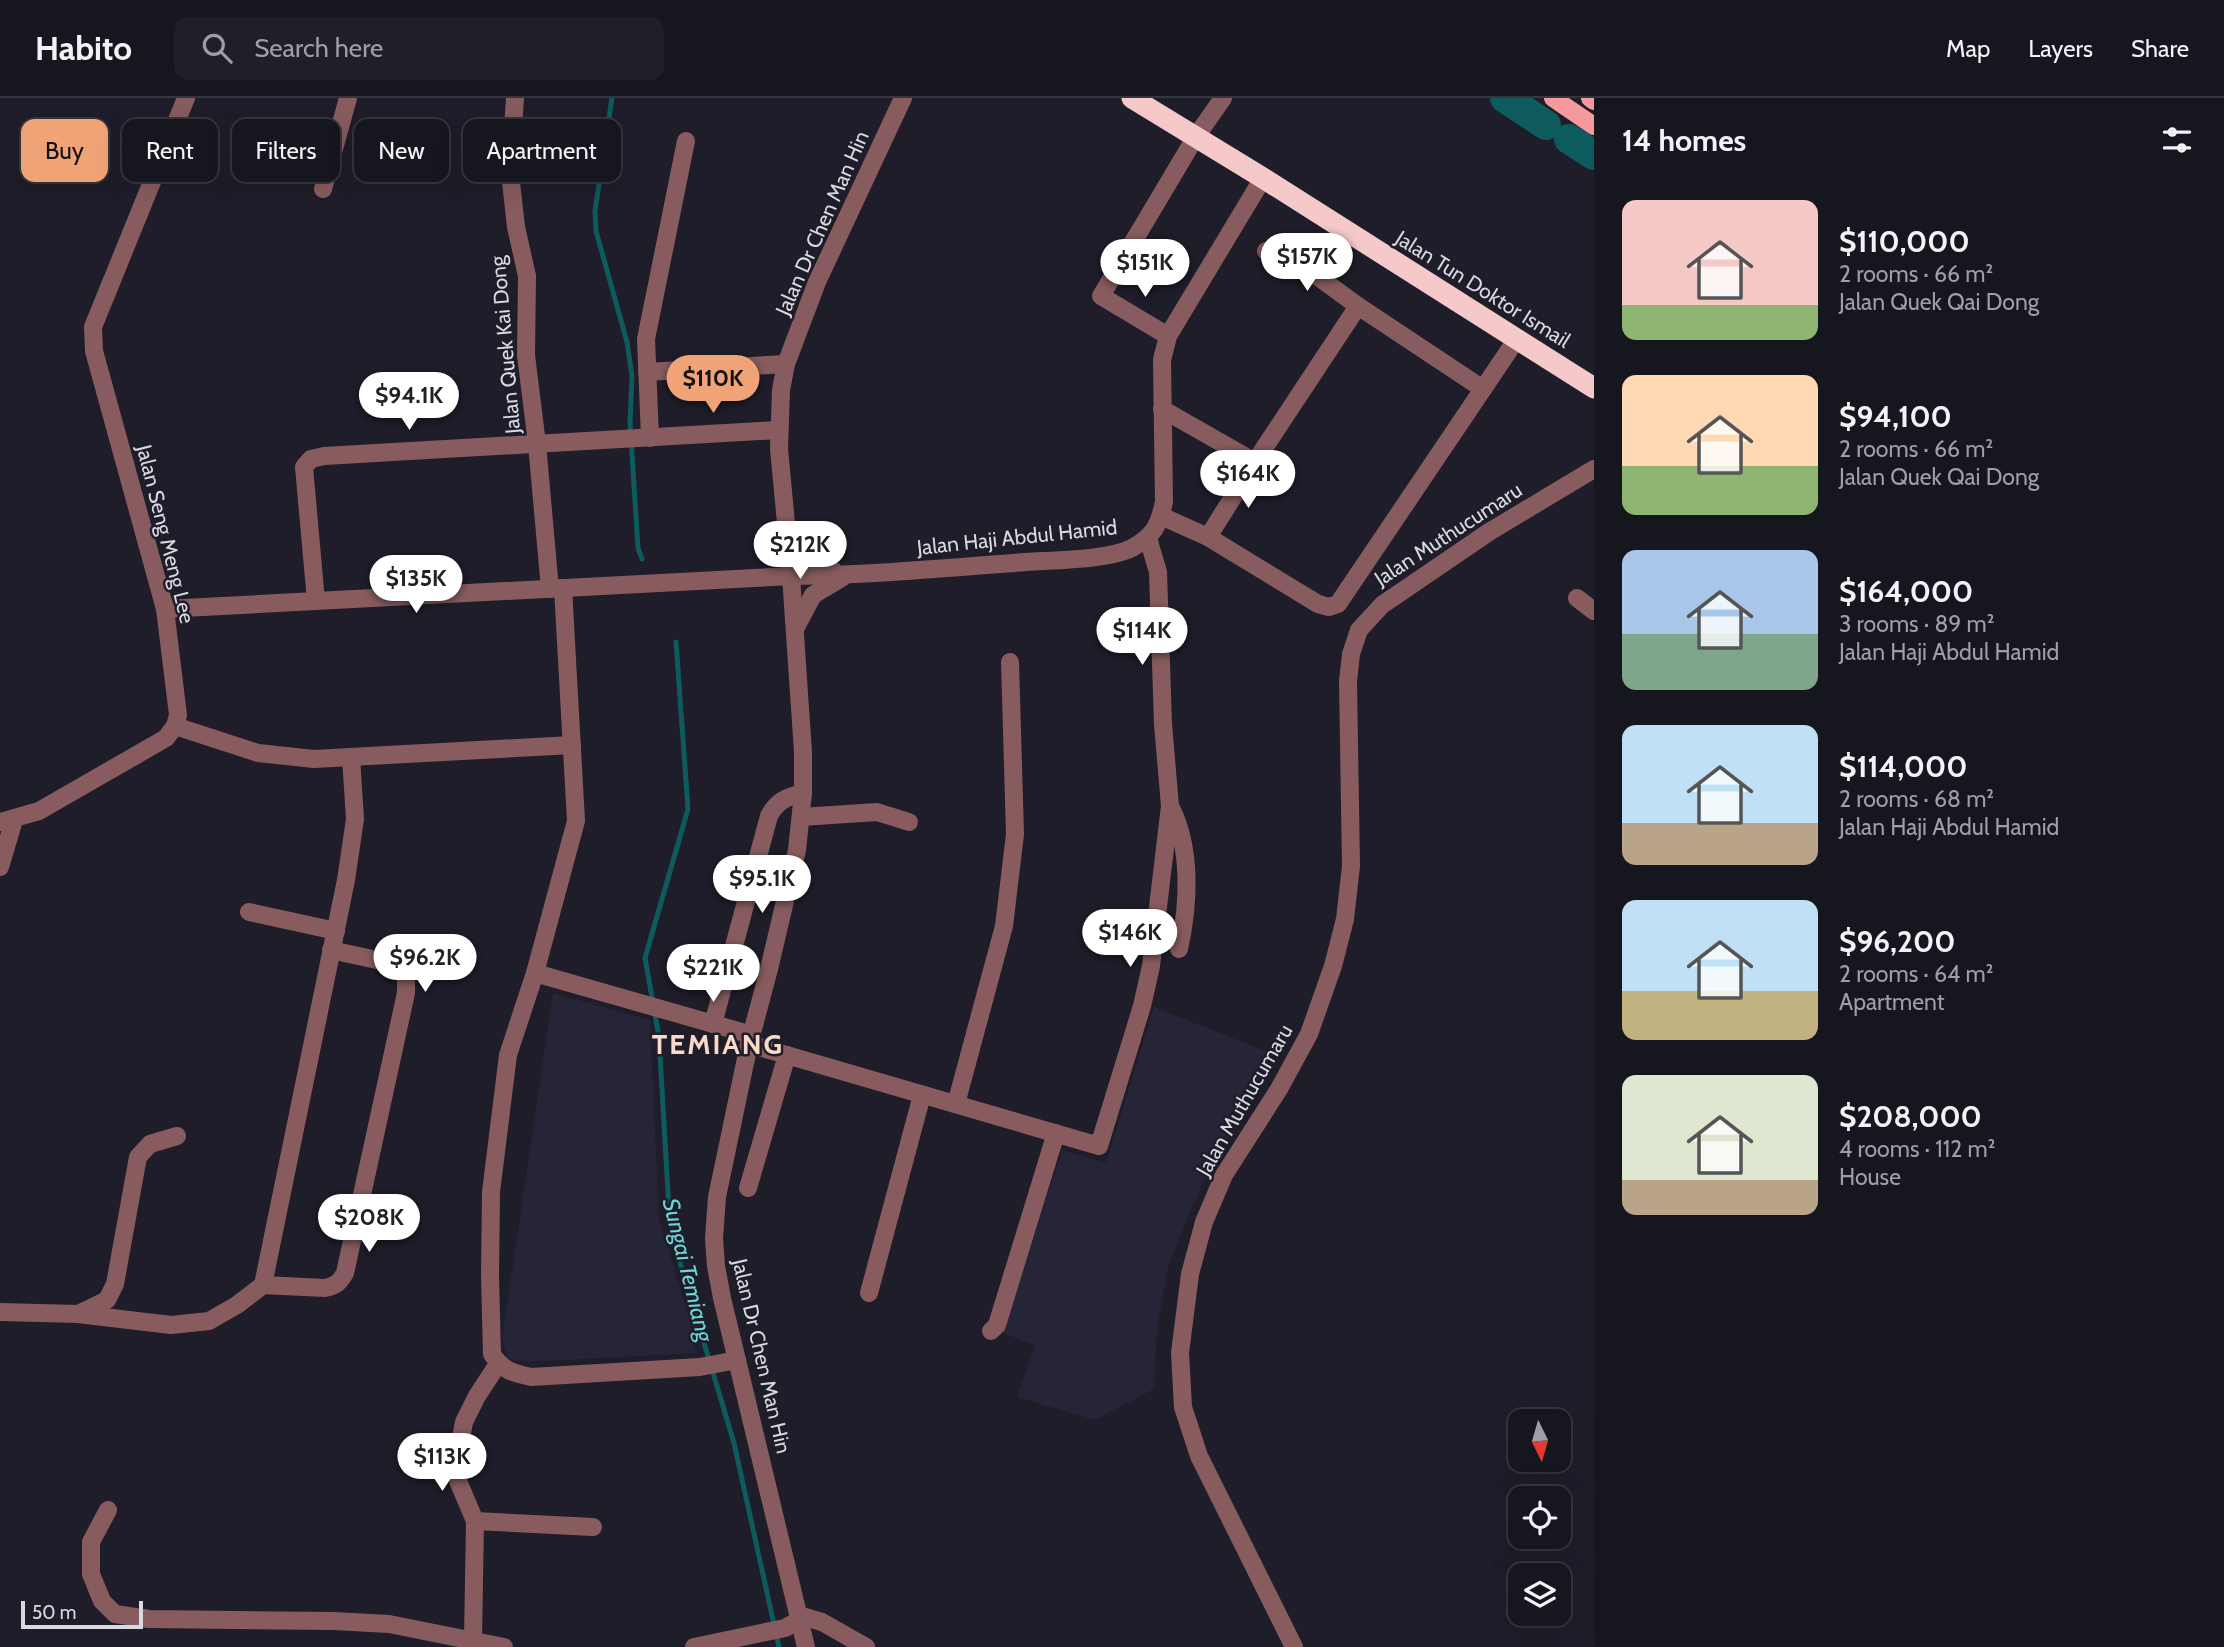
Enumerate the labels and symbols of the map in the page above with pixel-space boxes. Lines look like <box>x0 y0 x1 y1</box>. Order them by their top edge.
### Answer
street label: Jalan Dr Chen Man Hin <box>770 127 874 320</box>
street label: Jalan Tun Doktor Ismail <box>1390 225 1575 353</box>
pin: $157K <box>1258 234 1356 293</box>
pin: $151K <box>1096 240 1194 299</box>
street label: Jalan Quek Kai Dong <box>485 254 525 436</box>
pin: $110K <box>664 356 762 415</box>
pin: $94.1K <box>352 372 466 432</box>
street label: Jalan Seng Meng Lee <box>131 441 200 626</box>
pin: $164K <box>1199 450 1297 510</box>
street label: Jalan Muthucumaru <box>1369 477 1526 592</box>
street label: Jalan Haji Abdul Hamid <box>915 514 1118 561</box>
pin: $212K <box>751 522 849 581</box>
pin: $135K <box>367 556 465 615</box>
pin: $114K <box>1093 608 1191 667</box>
pin: $95.1K <box>705 856 819 915</box>
pin: $146K <box>1081 910 1179 969</box>
pin: $96.2K <box>368 934 482 994</box>
pin: $221K <box>664 944 762 1004</box>
street label: Jalan Muthucumaru <box>1190 1020 1297 1181</box>
district label: TEMIANG <box>652 1027 784 1061</box>
pin: $208K <box>320 1194 418 1254</box>
water label: Sungai Temiang <box>657 1195 720 1346</box>
street label: Jalan Dr Chen Man Hin <box>727 1255 797 1456</box>
north arrow <box>1508 1409 1572 1472</box>
pin: $113K <box>393 1434 491 1493</box>
scale bar <box>21 1598 144 1630</box>

